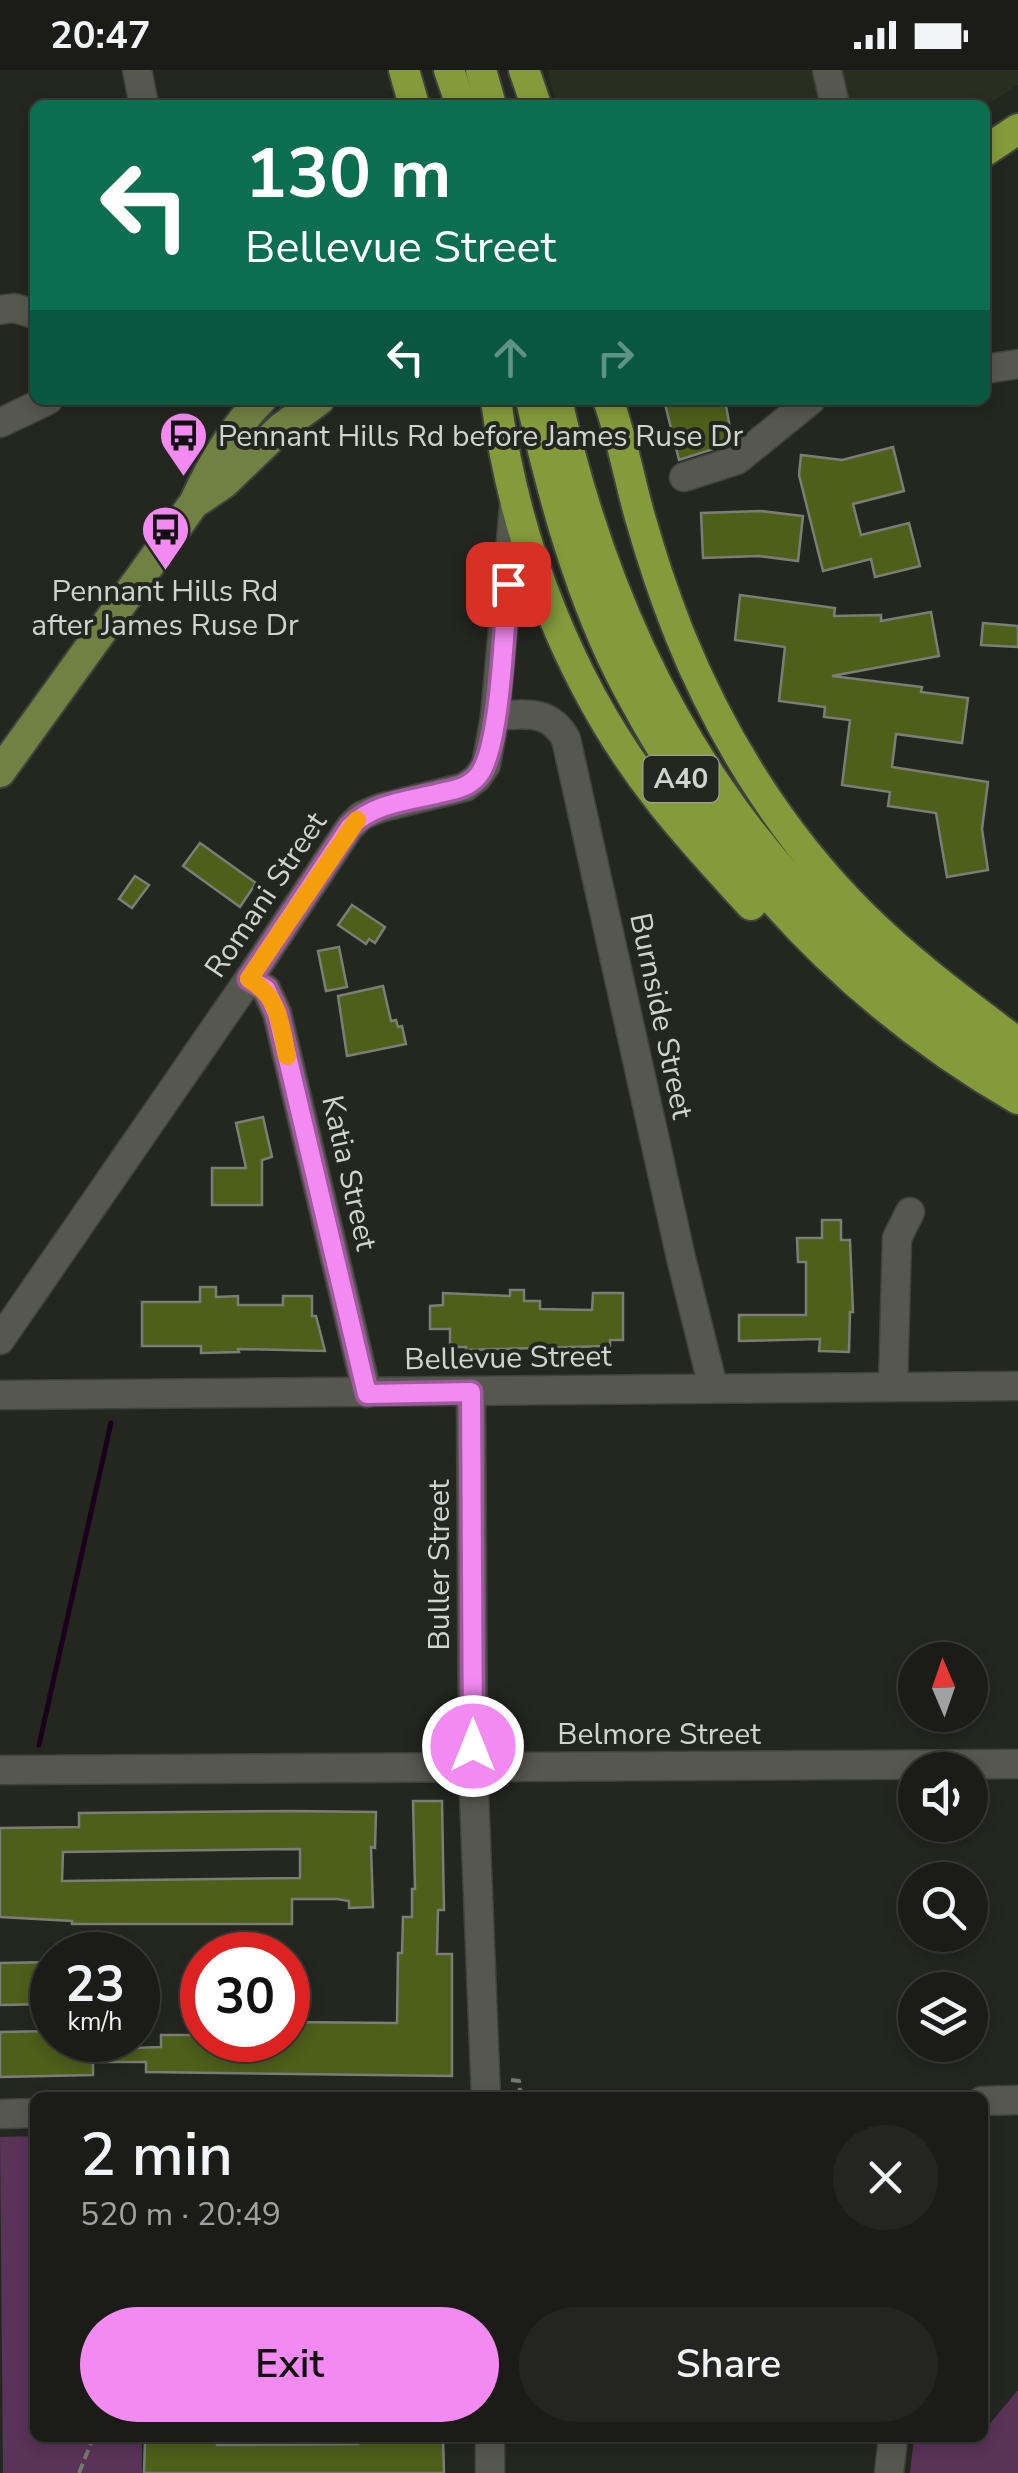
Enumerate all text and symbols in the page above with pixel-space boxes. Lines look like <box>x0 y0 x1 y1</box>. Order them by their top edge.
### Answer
text: 20:47 <box>50 10 151 61</box>
text: 130 m <box>245 126 451 222</box>
icon: left <box>80 140 210 270</box>
text: Bellevue Street <box>245 217 556 278</box>
icon: left <box>378 330 433 385</box>
icon: ahead <box>483 330 538 385</box>
icon: right <box>588 330 643 385</box>
bus stop icon: Pennant Hills Rd before James Ruse Dr <box>157 410 209 478</box>
place label: Pennant Hills Rd before James Ruse Dr <box>218 416 744 457</box>
bus stop icon: Pennant Hills Rd after James Ruse Dr <box>139 504 191 572</box>
pin <box>466 542 551 627</box>
icon: arrive <box>481 557 536 612</box>
place label: Pennant Hills Rd after James Ruse Dr <box>31 571 299 646</box>
road number: A40 <box>644 756 718 802</box>
street label: Romani Street <box>195 804 337 986</box>
street label: Burnside Street <box>619 909 703 1123</box>
street label: Katia Street <box>311 1092 387 1255</box>
street label: Bellevue Street <box>404 1336 613 1380</box>
street label: Buller Street <box>419 1479 460 1650</box>
north arrow <box>898 1642 988 1732</box>
map controls <box>898 1642 988 2062</box>
position arrow <box>421 1694 525 1798</box>
street label: Belmore Street <box>557 1714 761 1755</box>
button: sound <box>898 1752 988 1842</box>
button: search <box>898 1862 988 1952</box>
speed limit sign: 30 <box>180 1932 310 2062</box>
text: 23 <box>65 1950 125 2019</box>
button: layers <box>898 1972 988 2062</box>
text: km/h <box>67 2005 123 2039</box>
text: 2 min <box>80 2114 233 2196</box>
button: close <box>833 2125 938 2230</box>
text: 520 m · 20:49 <box>80 2193 281 2236</box>
button: Exit <box>80 2307 499 2422</box>
button: Share <box>519 2307 938 2422</box>

